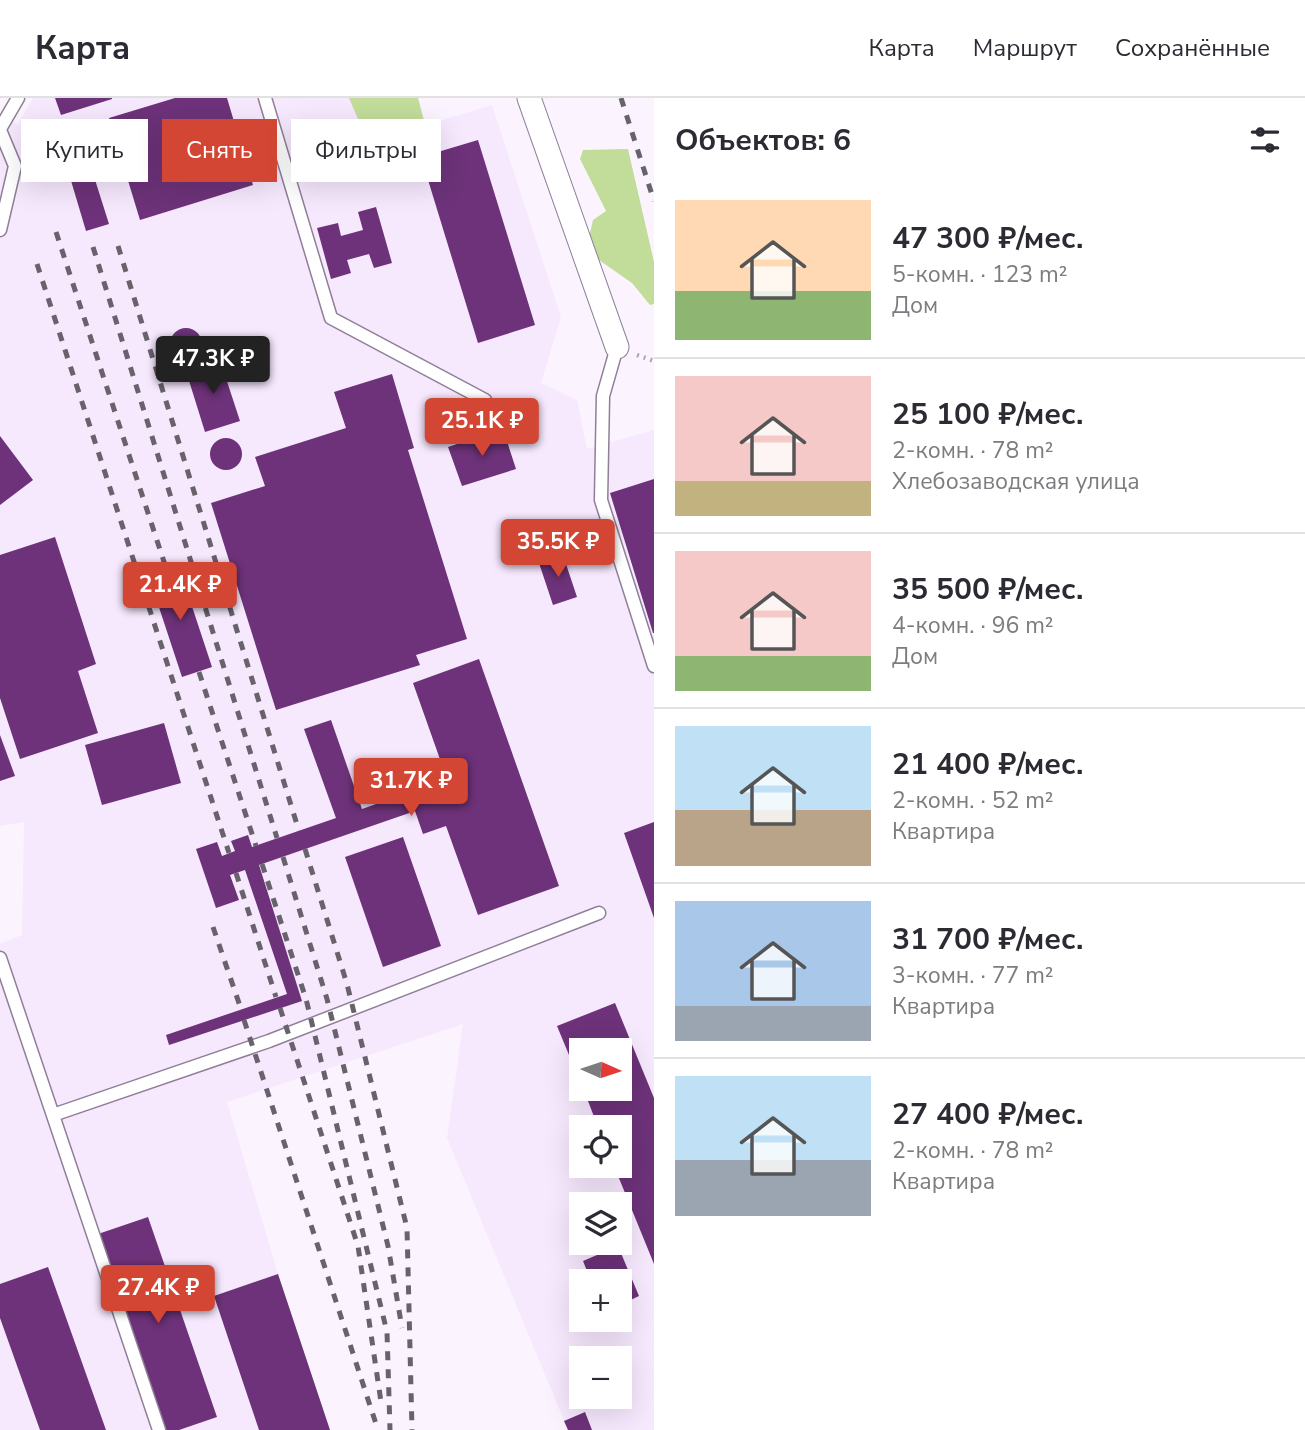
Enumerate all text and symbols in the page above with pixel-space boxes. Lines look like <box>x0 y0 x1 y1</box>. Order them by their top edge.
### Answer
text: Карта <box>35 26 130 71</box>
text: Карта <box>869 32 935 64</box>
text: Маршрут <box>973 32 1077 64</box>
text: Сохранённые <box>1115 32 1270 64</box>
chip: Купить <box>21 119 148 182</box>
chip: Снять <box>162 119 277 182</box>
chip: Фильтры <box>291 119 441 182</box>
text: Объектов: 6 <box>675 120 851 161</box>
icon: filters <box>1246 121 1284 159</box>
text: 47 300 ₽/мес. <box>892 218 1083 259</box>
icon: home <box>731 228 815 312</box>
text: 5-комн. · 123 m² <box>892 259 1067 290</box>
text: Дом <box>892 290 938 321</box>
pin: 47.3K ₽ <box>148 336 278 396</box>
text: 47.3K ₽ <box>172 343 254 374</box>
text: 25 100 ₽/мес. <box>892 394 1083 435</box>
pin: 25.1K ₽ <box>417 398 547 458</box>
icon: home <box>731 404 815 488</box>
text: 25.1K ₽ <box>441 405 523 436</box>
text: 2-комн. · 78 m² <box>892 435 1054 466</box>
text: Хлебозаводская улица <box>892 466 1140 497</box>
pin: 35.5K ₽ <box>493 519 623 579</box>
text: 35.5K ₽ <box>517 526 599 557</box>
pin: 21.4K ₽ <box>115 562 245 622</box>
text: 21.4K ₽ <box>139 569 221 600</box>
text: 35 500 ₽/мес. <box>892 569 1083 610</box>
icon: home <box>731 579 815 663</box>
text: 4-комн. · 96 m² <box>892 610 1054 641</box>
text: Дом <box>892 641 938 672</box>
text: 21 400 ₽/мес. <box>892 744 1083 785</box>
icon: home <box>731 754 815 838</box>
pin: 31.7K ₽ <box>346 758 476 818</box>
text: 31.7K ₽ <box>370 765 452 796</box>
text: 2-комн. · 52 m² <box>892 785 1054 816</box>
text: Квартира <box>892 816 995 847</box>
text: 31 700 ₽/мес. <box>892 919 1083 960</box>
icon: home <box>731 929 815 1013</box>
text: 3-комн. · 77 m² <box>892 960 1054 991</box>
text: Квартира <box>892 991 995 1022</box>
north arrow <box>569 1038 632 1101</box>
map controls <box>569 1038 632 1409</box>
text: 27 400 ₽/мес. <box>892 1094 1083 1135</box>
icon: home <box>731 1104 815 1188</box>
button: locate <box>569 1115 632 1178</box>
text: 2-комн. · 78 m² <box>892 1135 1054 1166</box>
text: Квартира <box>892 1166 995 1197</box>
button: layers <box>569 1192 632 1255</box>
pin: 27.4K ₽ <box>93 1266 223 1325</box>
button: + <box>569 1269 632 1332</box>
text: 27.4K ₽ <box>117 1272 199 1303</box>
button: − <box>569 1346 632 1409</box>

